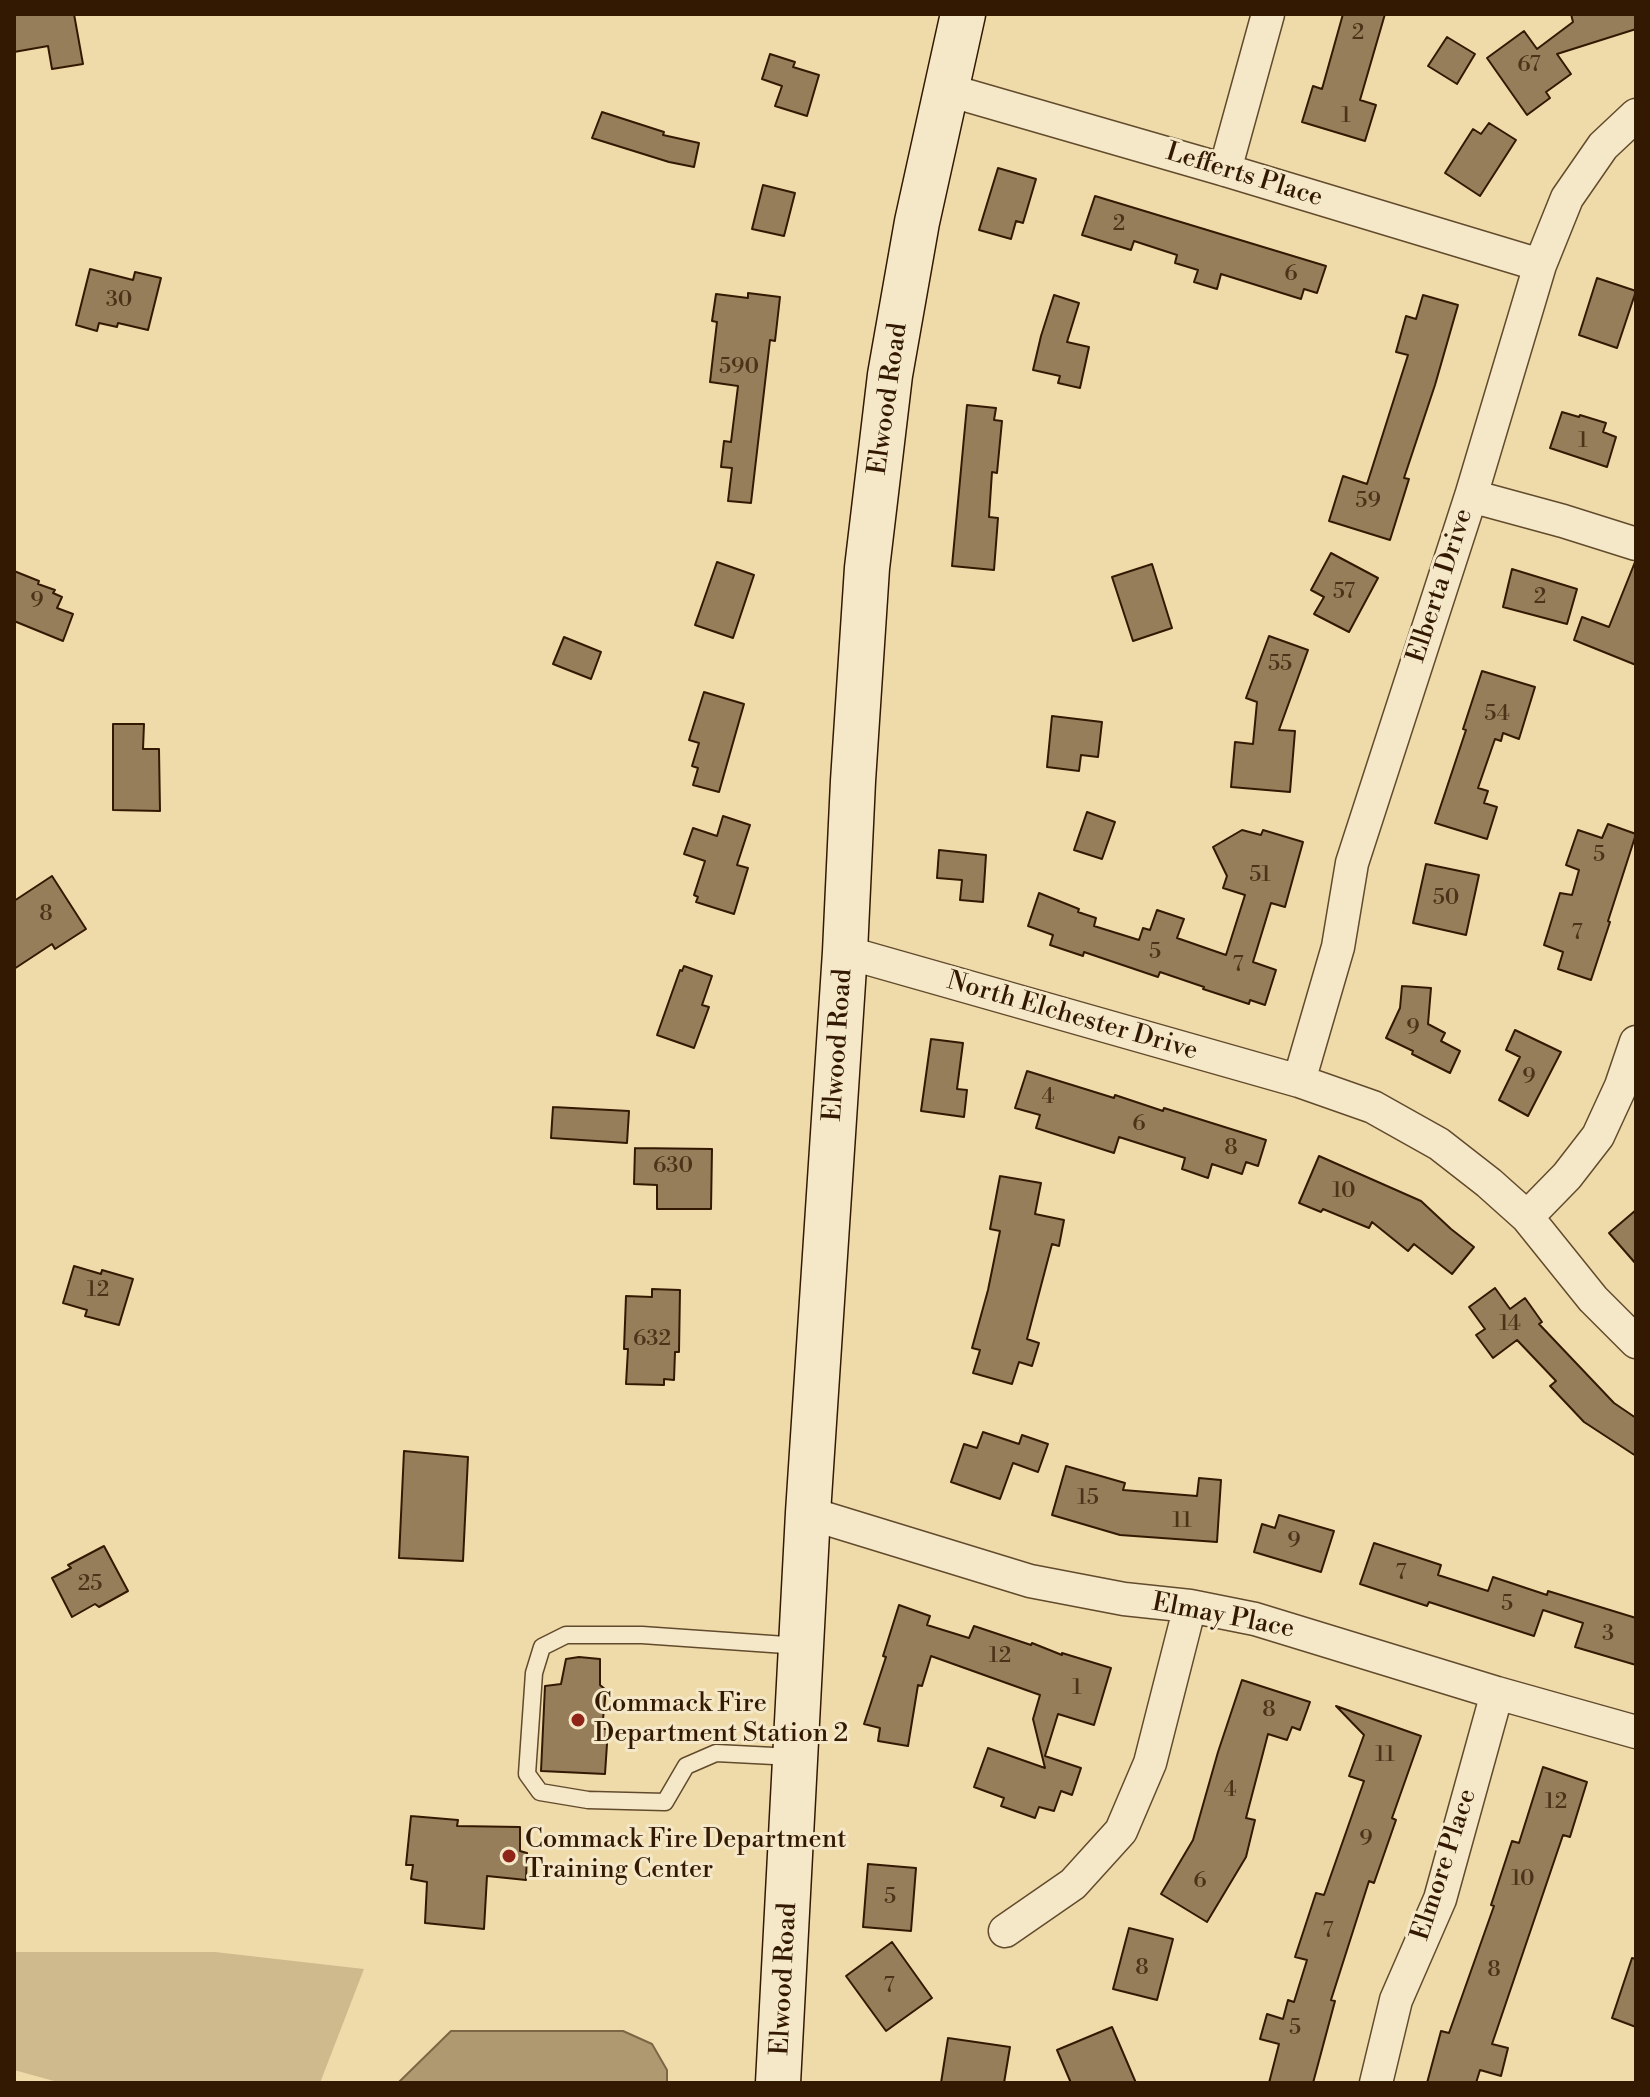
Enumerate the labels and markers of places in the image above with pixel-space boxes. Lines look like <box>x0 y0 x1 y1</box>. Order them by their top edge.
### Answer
place label: Commack Fire Department Station 2 <box>594 1689 848 1750</box>
marker: Commack Fire Department Station 2 <box>569 1711 587 1729</box>
place label: Commack Fire Department Training Center <box>525 1825 846 1886</box>
marker: Commack Fire Department Training Center <box>500 1847 518 1865</box>

